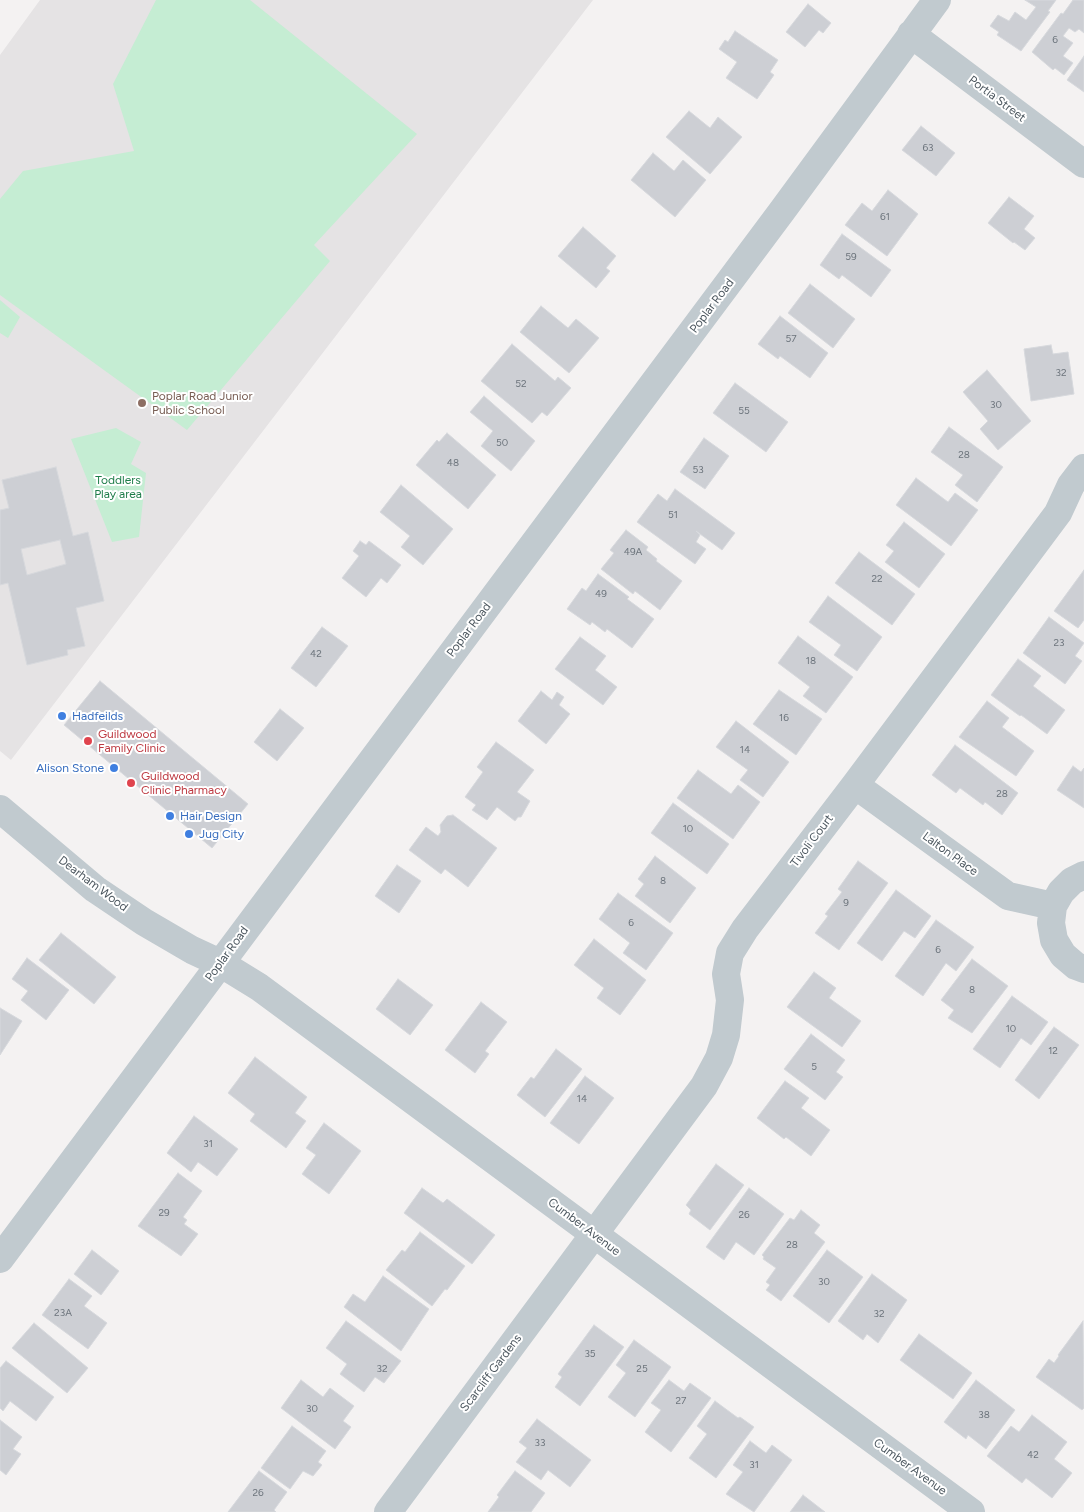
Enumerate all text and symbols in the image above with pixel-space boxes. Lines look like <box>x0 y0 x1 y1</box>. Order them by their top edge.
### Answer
house number: 6 <box>1052 34 1058 46</box>
street label: Portia Street <box>966 73 1028 125</box>
house number: 63 <box>922 142 934 154</box>
house number: 61 <box>880 211 890 223</box>
house number: 59 <box>845 251 857 263</box>
street label: Poplar Road <box>687 276 737 336</box>
house number: 57 <box>785 333 797 345</box>
house number: 32 <box>1055 367 1067 379</box>
house number: 52 <box>515 378 527 390</box>
place label: Poplar Road Junior Public School <box>152 389 253 417</box>
marker: Poplar Road Junior Public School <box>136 397 148 409</box>
house number: 30 <box>990 399 1002 411</box>
house number: 55 <box>738 405 750 417</box>
house number: 50 <box>496 437 508 449</box>
house number: 28 <box>958 449 970 461</box>
house number: 48 <box>447 457 459 469</box>
house number: 53 <box>692 464 704 476</box>
park label: Toddlers Play area <box>94 473 142 501</box>
house number: 51 <box>668 509 678 521</box>
house number: 49A <box>624 546 642 558</box>
house number: 22 <box>871 573 883 585</box>
house number: 49 <box>595 588 607 600</box>
street label: Poplar Road <box>444 600 494 660</box>
house number: 23 <box>1053 637 1065 649</box>
house number: 42 <box>310 648 322 660</box>
house number: 18 <box>806 655 816 667</box>
place label: Hadfeilds <box>72 709 123 723</box>
marker: Hadfeilds <box>56 710 68 722</box>
house number: 16 <box>779 712 789 724</box>
place label: Guildwood Family Clinic <box>98 727 166 755</box>
marker: Guildwood Family Clinic <box>82 735 94 747</box>
house number: 14 <box>740 744 750 756</box>
place label: Alison Stone <box>36 761 104 775</box>
marker: Alison Stone <box>108 762 120 774</box>
place label: Guildwood Clinic Pharmacy <box>141 769 227 797</box>
marker: Guildwood Clinic Pharmacy <box>125 777 137 789</box>
house number: 28 <box>996 788 1008 800</box>
place label: Hair Design <box>180 809 242 823</box>
marker: Hair Design <box>164 810 176 822</box>
street label: Tivoli Court <box>788 812 836 870</box>
house number: 10 <box>683 823 693 835</box>
place label: Jug City <box>199 827 244 841</box>
marker: Jug City <box>183 828 195 840</box>
street label: Lalton Place <box>920 829 980 879</box>
street label: Dearham Wood <box>56 853 130 915</box>
house number: 8 <box>660 875 666 887</box>
house number: 9 <box>843 897 849 909</box>
house number: 6 <box>628 917 634 929</box>
street label: Poplar Road <box>202 924 252 984</box>
house number: 6 <box>935 944 941 956</box>
house number: 8 <box>969 984 975 996</box>
house number: 10 <box>1006 1023 1016 1035</box>
house number: 12 <box>1048 1045 1058 1057</box>
house number: 5 <box>811 1061 817 1073</box>
house number: 14 <box>577 1093 587 1105</box>
house number: 31 <box>203 1138 213 1150</box>
street label: Cumber Avenue <box>545 1195 623 1259</box>
house number: 29 <box>158 1207 170 1219</box>
house number: 26 <box>738 1209 750 1221</box>
house number: 28 <box>786 1239 798 1251</box>
house number: 30 <box>818 1276 830 1288</box>
house number: 23A <box>54 1307 72 1319</box>
house number: 32 <box>873 1308 885 1320</box>
street label: Scarcliff Gardens <box>457 1332 525 1414</box>
house number: 35 <box>584 1348 596 1360</box>
house number: 32 <box>376 1363 388 1375</box>
house number: 25 <box>636 1363 648 1375</box>
house number: 27 <box>676 1395 686 1407</box>
house number: 30 <box>306 1403 318 1415</box>
house number: 38 <box>978 1409 990 1421</box>
street label: Cumber Avenue <box>871 1436 949 1498</box>
house number: 33 <box>535 1437 545 1449</box>
house number: 42 <box>1027 1449 1039 1461</box>
house number: 31 <box>749 1459 759 1471</box>
house number: 26 <box>252 1487 264 1499</box>

